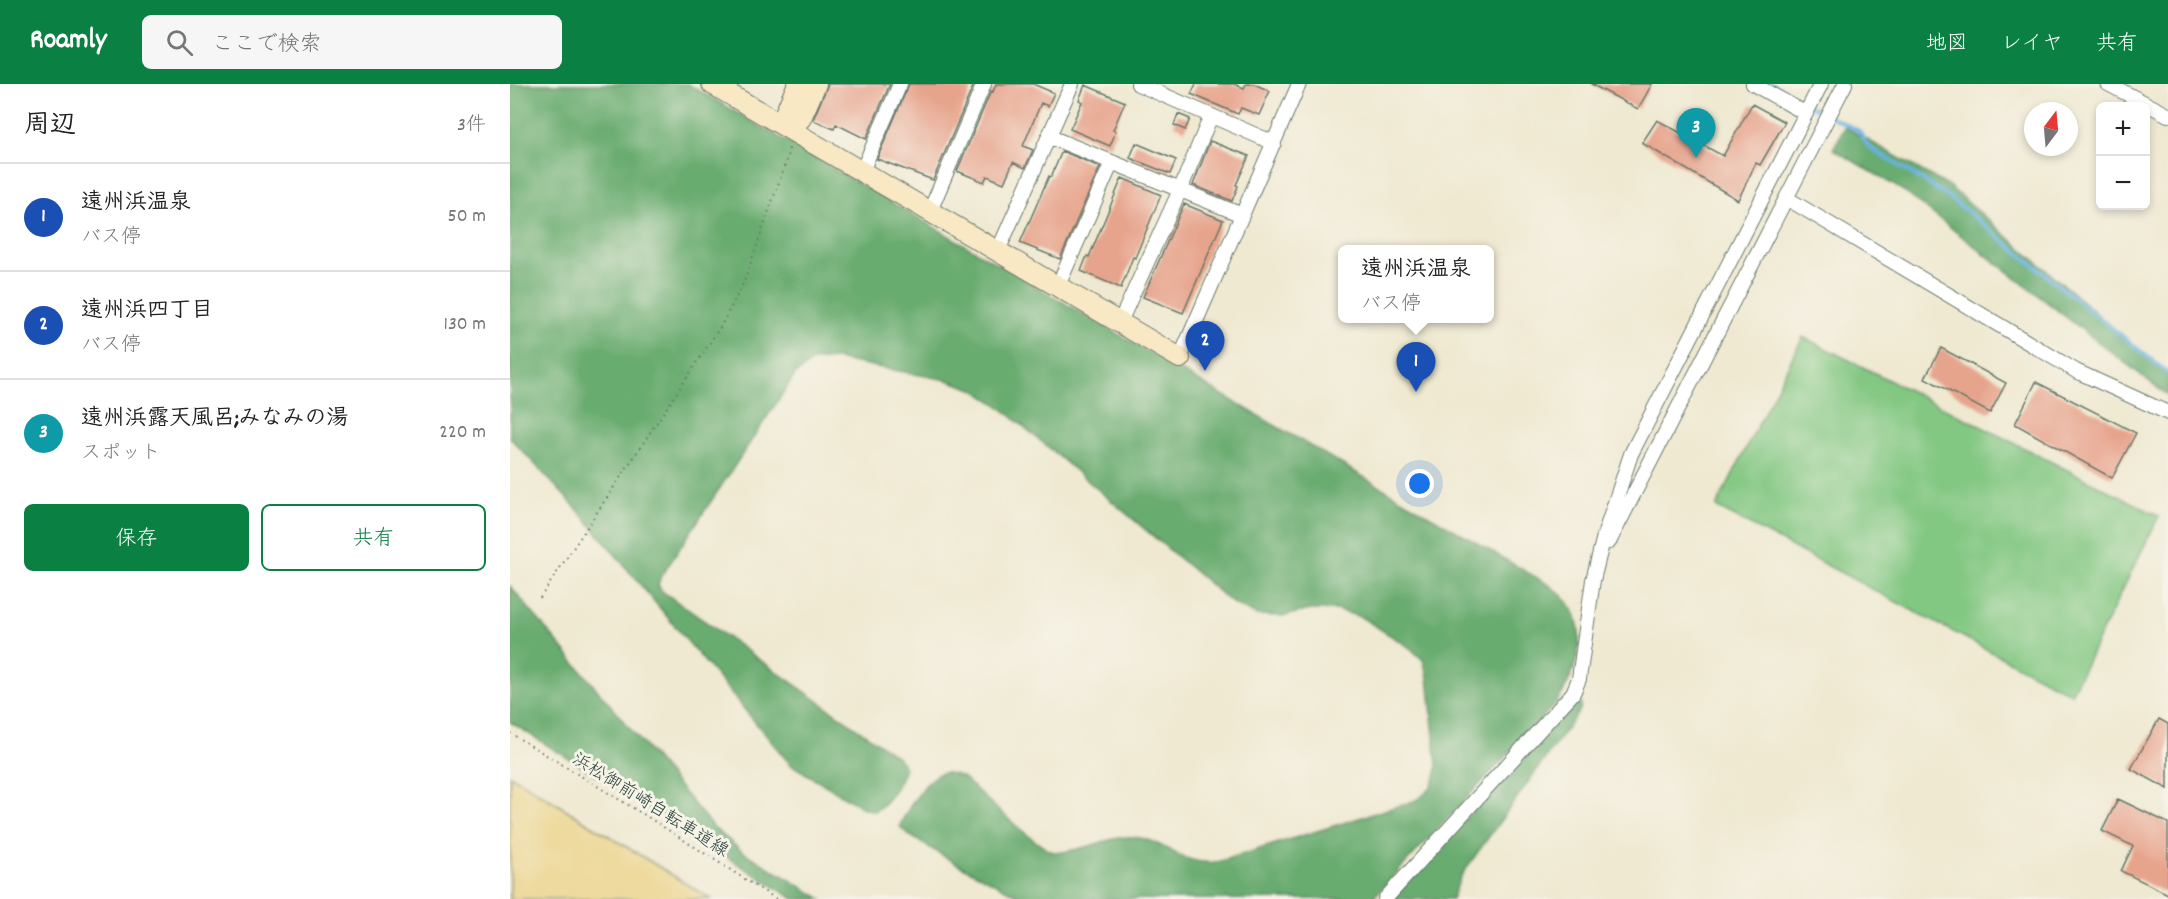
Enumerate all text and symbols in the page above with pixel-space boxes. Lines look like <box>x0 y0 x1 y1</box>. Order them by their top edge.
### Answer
search box <box>142 15 562 69</box>
text: Roamly <box>30 22 106 62</box>
icon: search <box>163 26 196 59</box>
text: ここで検索 <box>211 30 321 61</box>
text: 地図 <box>1926 30 1968 60</box>
text: レイヤ <box>2001 30 2063 60</box>
text: 共有 <box>2096 30 2138 60</box>
north arrow <box>2024 102 2078 156</box>
map controls <box>2096 102 2150 210</box>
button: + <box>2096 102 2150 156</box>
text: 周辺 <box>24 108 76 145</box>
pin: 3 <box>1676 109 1716 158</box>
text: 3件 <box>457 112 486 140</box>
button: − <box>2096 156 2150 210</box>
text: 遠州浜温泉 <box>81 188 191 219</box>
text: 1 <box>41 203 46 231</box>
text: 50 m <box>448 203 486 231</box>
text: バス停 <box>81 224 141 252</box>
popup <box>1338 245 1494 323</box>
text: 遠州浜温泉 <box>1361 255 1471 286</box>
text: バス停 <box>1361 291 1421 319</box>
text: 遠州浜四丁目 <box>81 296 213 327</box>
text: 2 <box>39 311 48 339</box>
text: 130 m <box>444 311 486 339</box>
pin: 2 <box>1186 322 1224 371</box>
text: バス停 <box>81 332 141 360</box>
pin: 1 <box>1396 342 1436 392</box>
text: 遠州浜露天風呂;みなみの湯 <box>81 404 349 435</box>
text: 3 <box>39 419 48 447</box>
text: 220 m <box>439 419 486 447</box>
text: スポット <box>81 440 161 468</box>
your location <box>1405 469 1434 498</box>
button: 保存 <box>24 504 249 571</box>
button: 共有 <box>261 504 486 571</box>
street label: 浜松御前崎自転車道線 <box>567 748 733 864</box>

